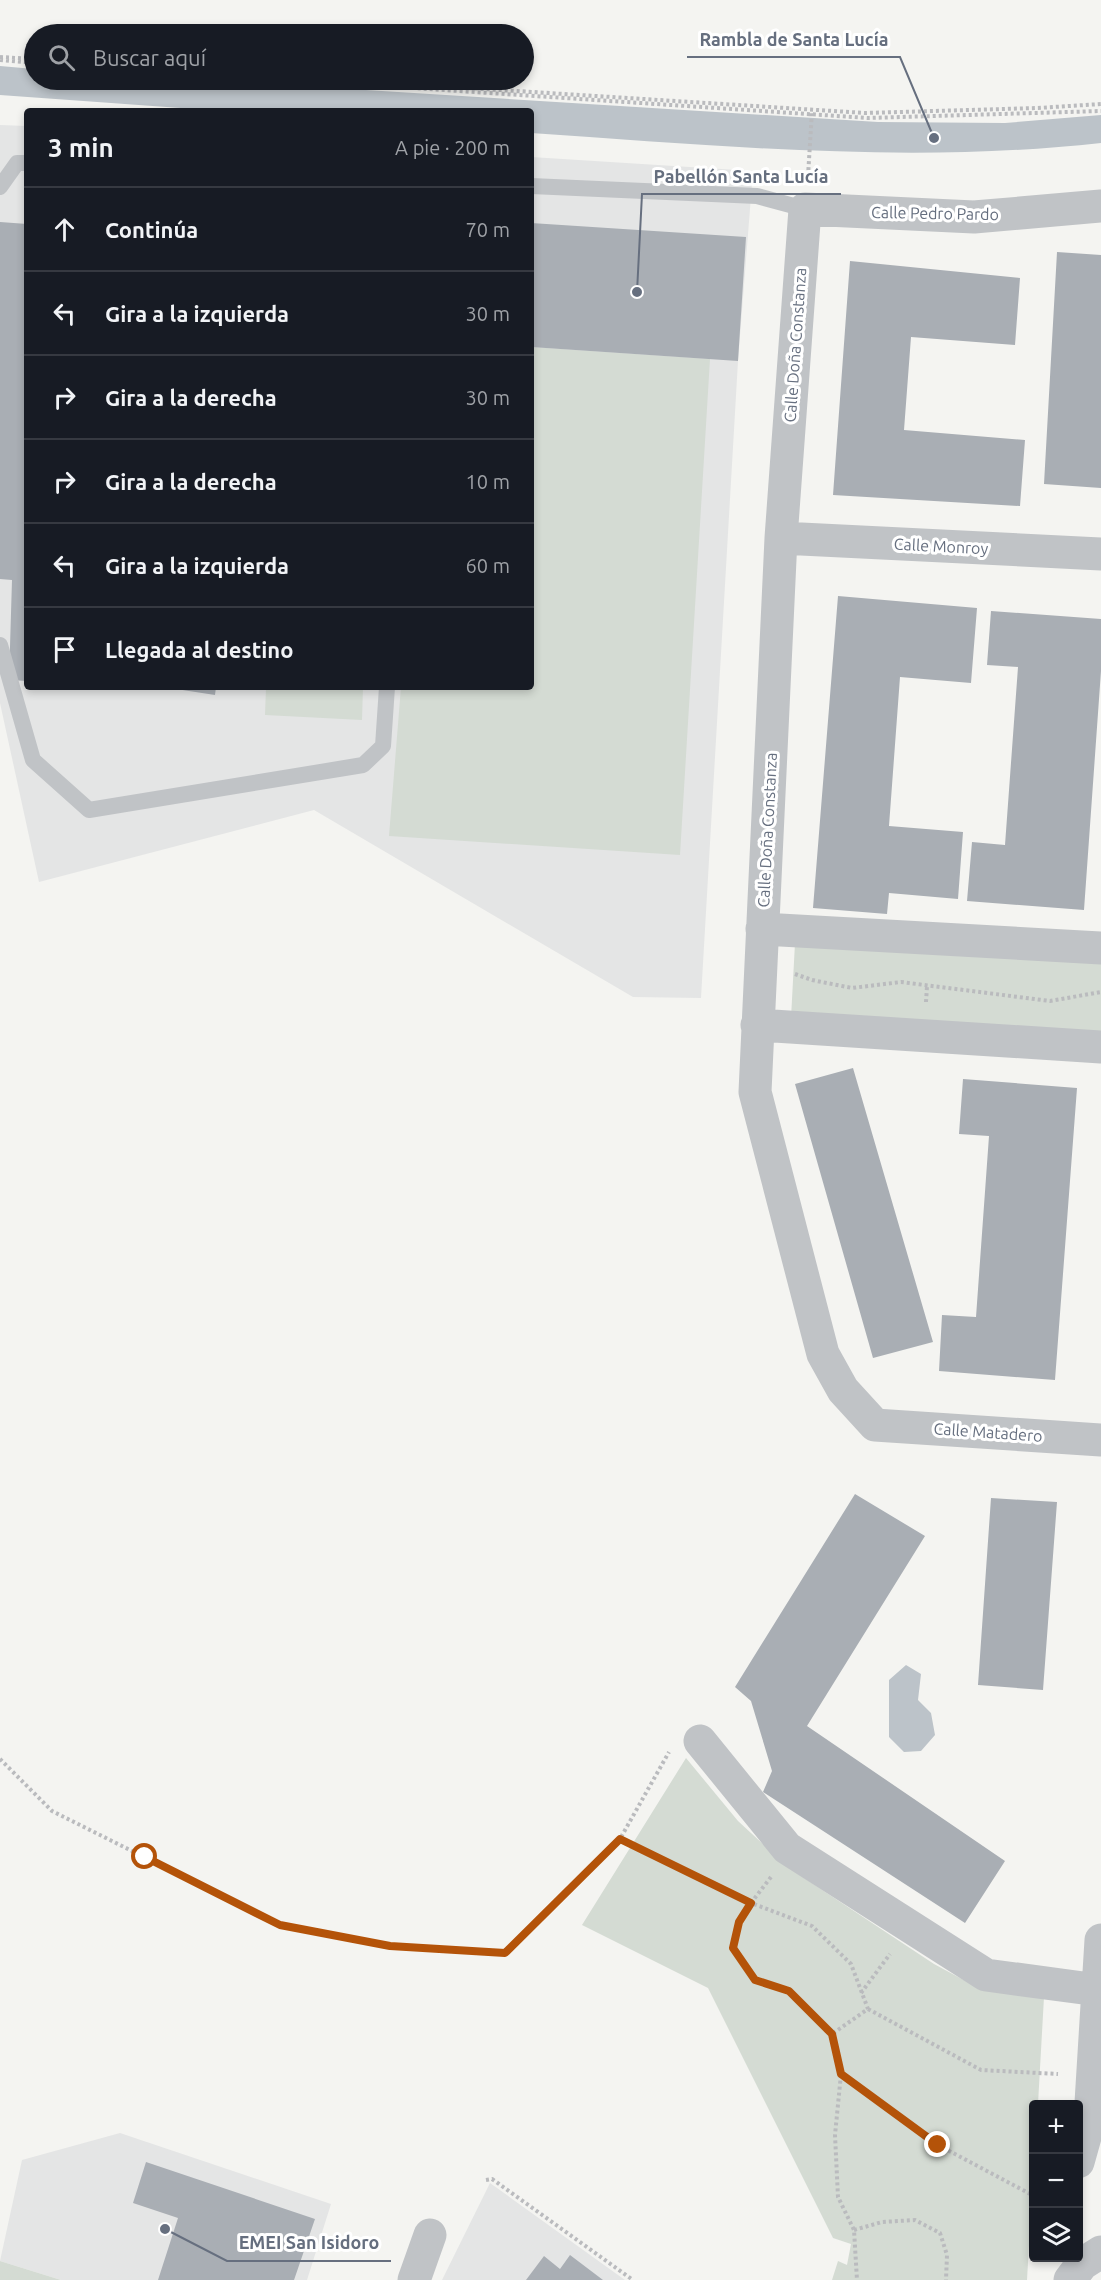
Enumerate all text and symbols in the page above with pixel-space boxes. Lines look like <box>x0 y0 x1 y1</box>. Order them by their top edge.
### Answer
callout: Rambla de Santa Lucía <box>687 21 900 57</box>
search box <box>24 24 534 90</box>
text: Rambla de Santa Lucía <box>700 29 888 49</box>
icon: search <box>45 41 78 74</box>
text: Buscar aquí <box>93 45 206 70</box>
text: 3 min <box>48 133 114 162</box>
text: A pie · 200 m <box>395 136 510 159</box>
callout: Pabellón Santa Lucía <box>642 158 841 194</box>
text: Pabellón Santa Lucía <box>654 166 828 186</box>
street label: Calle Pedro Pardo <box>871 203 999 223</box>
icon: ahead <box>48 213 81 246</box>
text: Continúa <box>105 217 198 242</box>
text: 70 m <box>466 218 510 241</box>
street label: Calle Doña Constanza <box>781 267 809 423</box>
icon: left <box>48 297 81 330</box>
text: Gira a la izquierda <box>105 301 289 326</box>
text: 30 m <box>466 302 510 325</box>
icon: right <box>48 381 81 414</box>
text: Gira a la derecha <box>105 385 277 410</box>
text: 30 m <box>466 386 510 409</box>
icon: right <box>48 465 81 498</box>
text: Gira a la derecha <box>105 469 277 494</box>
text: 10 m <box>466 470 510 493</box>
street label: Calle Monroy <box>893 535 989 557</box>
icon: left <box>48 549 81 582</box>
text: Gira a la izquierda <box>105 553 289 578</box>
text: 60 m <box>466 554 510 577</box>
icon: arrive <box>48 633 81 666</box>
text: Llegada al destino <box>105 637 293 662</box>
street label: Calle Doña Constanza <box>754 752 780 908</box>
street label: Calle Matadero <box>933 1419 1043 1445</box>
route start <box>131 1843 157 1869</box>
map controls <box>1029 2100 1083 2262</box>
button: + <box>1029 2100 1083 2154</box>
route end <box>924 2131 950 2157</box>
button: − <box>1029 2154 1083 2208</box>
button: layers <box>1029 2208 1083 2262</box>
callout: EMEI San Isidoro <box>227 2225 391 2261</box>
text: EMEI San Isidoro <box>239 2232 379 2252</box>

